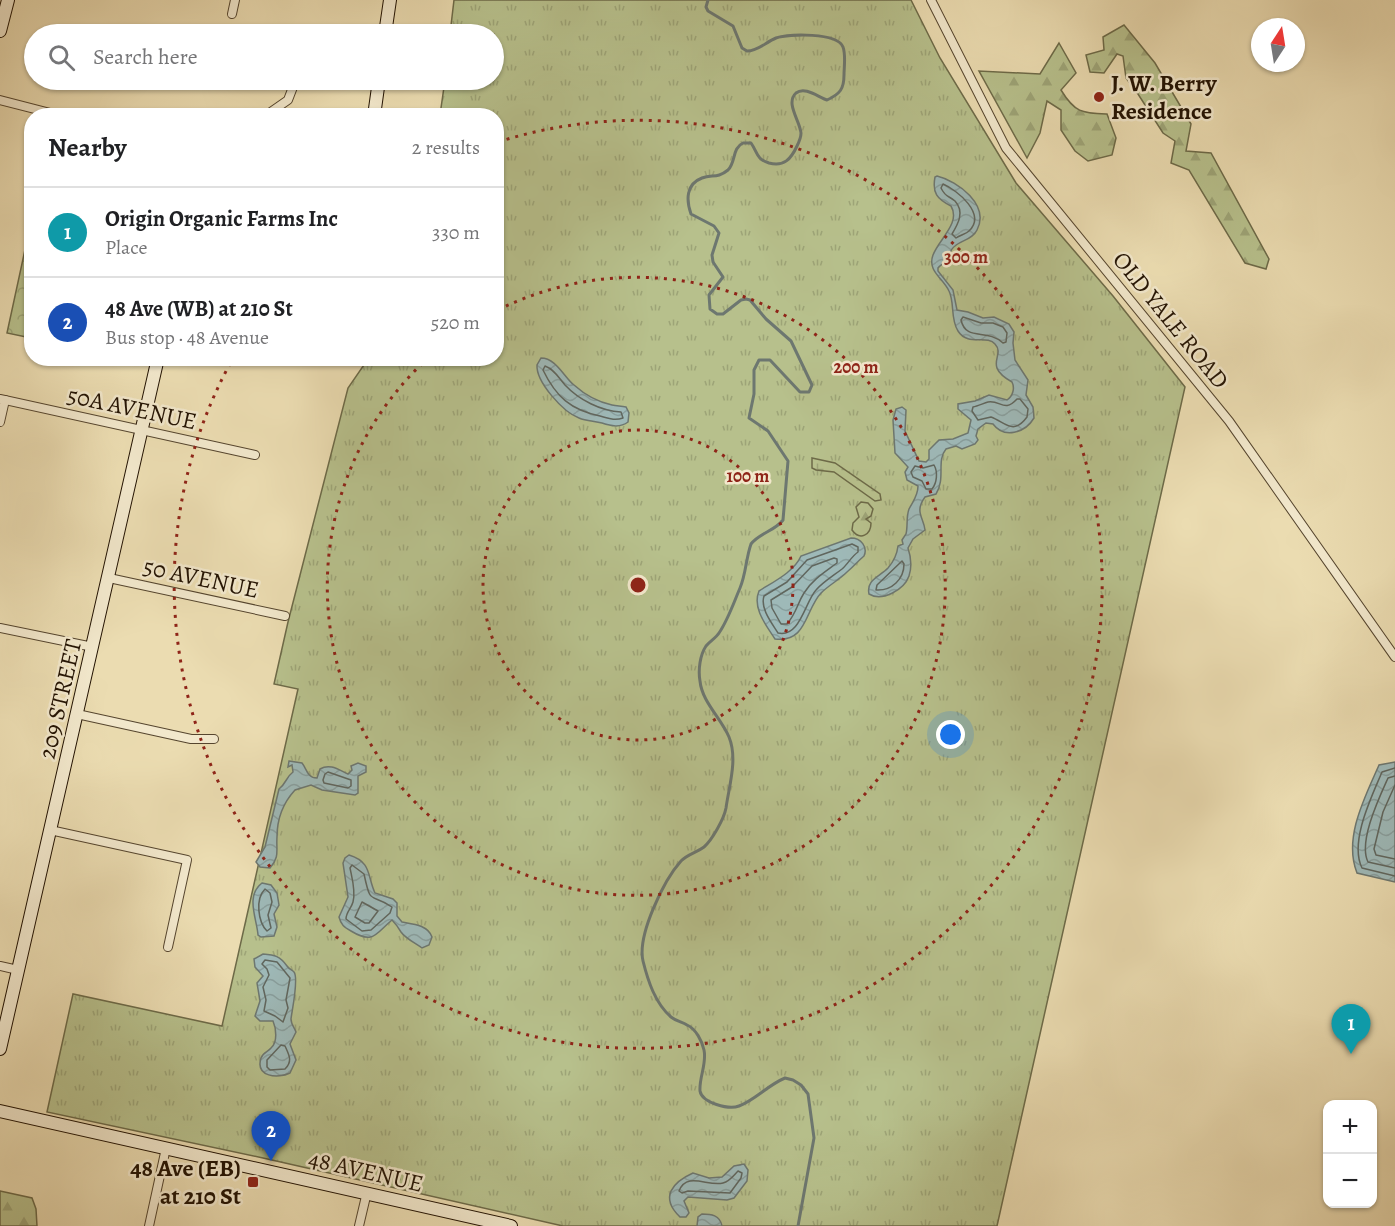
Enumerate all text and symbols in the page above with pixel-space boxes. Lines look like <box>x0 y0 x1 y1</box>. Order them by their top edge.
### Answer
north arrow <box>1251 18 1305 72</box>
search box <box>24 24 504 90</box>
icon: search <box>45 41 78 74</box>
text: Search here <box>93 42 198 72</box>
place label: J. W. Berry Residence <box>1111 67 1217 127</box>
marker: J. W. Berry Residence <box>1092 90 1106 104</box>
text: Nearby <box>48 130 127 165</box>
text: 2 results <box>412 134 480 161</box>
text: Origin Organic Farms Inc <box>105 204 338 234</box>
text: 1 <box>64 219 71 246</box>
text: 330 m <box>432 219 480 246</box>
text: Place <box>105 234 147 261</box>
text: 300 m <box>944 245 988 269</box>
street label: OLD YALE ROAD <box>1106 245 1236 395</box>
text: 48 Ave (WB) at 210 St <box>105 294 293 324</box>
text: 2 <box>63 309 72 336</box>
text: 520 m <box>431 309 480 336</box>
text: Bus stop · 48 Avenue <box>105 324 269 351</box>
text: 200 m <box>833 355 879 379</box>
street label: 50A AVENUE <box>64 379 200 437</box>
text: 100 m <box>727 464 769 488</box>
street label: 50 AVENUE <box>140 550 262 606</box>
centre of rings <box>628 575 648 595</box>
street label: 209 STREET <box>31 636 89 762</box>
your location <box>936 720 965 749</box>
pin: 1 <box>1332 1004 1370 1054</box>
map controls <box>1323 1100 1377 1208</box>
button: + <box>1323 1100 1377 1154</box>
pin: 2 <box>252 1112 290 1161</box>
street label: 48 AVENUE <box>305 1142 427 1200</box>
place label: 48 Ave (EB) at 210 St <box>130 1152 241 1212</box>
button: − <box>1323 1154 1377 1208</box>
marker: 48 Ave (EB) at 210 St <box>246 1175 260 1189</box>

